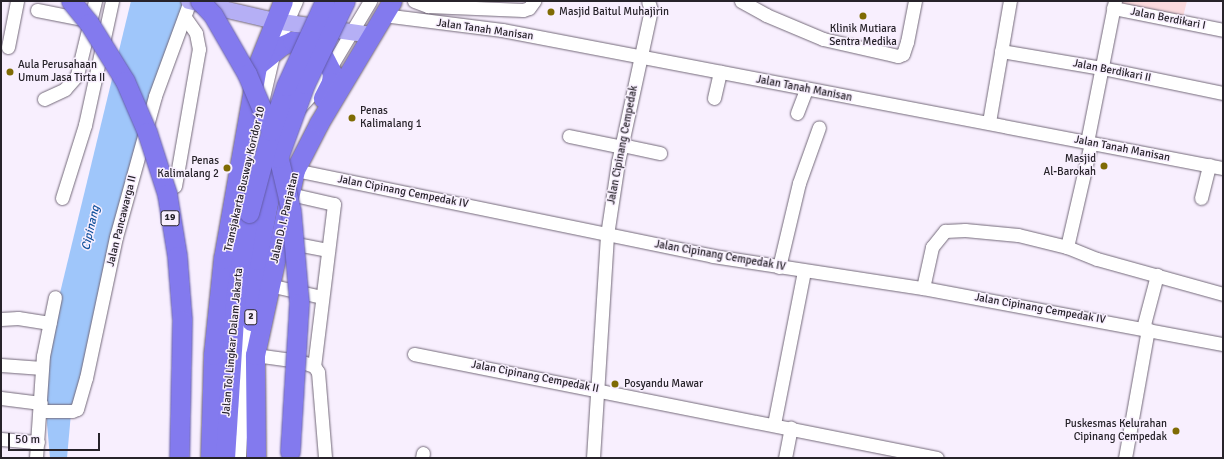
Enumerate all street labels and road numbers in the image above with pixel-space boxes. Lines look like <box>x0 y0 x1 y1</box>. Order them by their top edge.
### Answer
street label: Jalan Berdikari I <box>1129 5 1207 33</box>
street label: Jalan Tanah Manisan <box>436 17 534 43</box>
street label: Jalan Berdikari II <box>1072 57 1152 85</box>
street label: Jalan Tanah Manisan <box>755 73 853 105</box>
street label: Jalan Cipinang Cempedak <box>605 84 641 206</box>
street label: Transjakarta Busway Koridor 10 <box>222 105 268 253</box>
street label: Jalan Tanah Manisan <box>1073 133 1171 165</box>
street label: Jalan D. I. Panjaitan <box>268 171 302 265</box>
street label: Jalan Cipinang Cempedak IV <box>337 173 469 211</box>
street label: Jalan Pancawarga II <box>104 174 140 268</box>
road number: 19 <box>160 210 180 226</box>
street label: Jalan Cipinang Cempedak IV <box>653 238 787 274</box>
street label: Jalan Tol Lingkar Dalam Jakarta <box>220 267 246 417</box>
street label: Jalan Cipinang Cempedak IV <box>973 291 1107 327</box>
road number: 2 <box>244 309 258 325</box>
street label: Jalan Cipinang Cempedak II <box>470 358 600 396</box>

